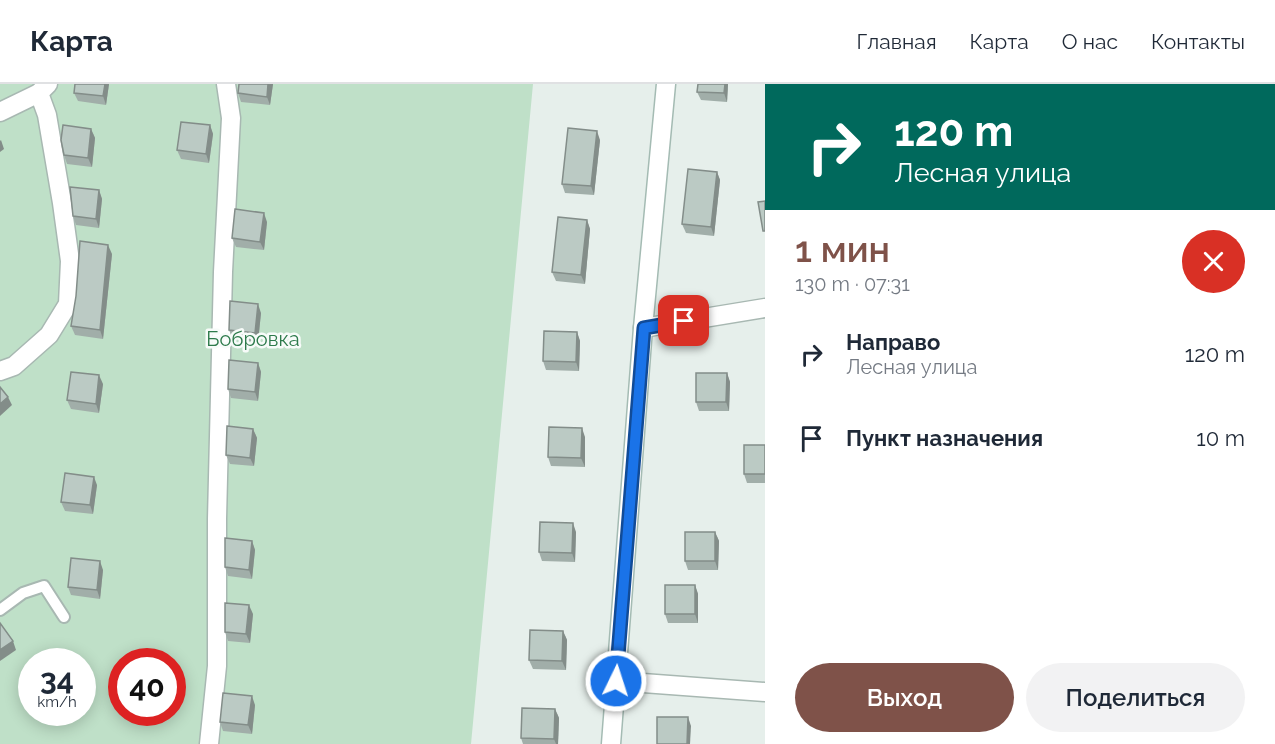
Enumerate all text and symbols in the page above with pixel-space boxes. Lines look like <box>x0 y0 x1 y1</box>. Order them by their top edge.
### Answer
text: Карта <box>30 25 113 58</box>
text: Главная <box>857 29 937 54</box>
text: Карта <box>970 29 1029 54</box>
text: О нас <box>1062 29 1118 54</box>
text: Контакты <box>1151 29 1245 54</box>
text: 120 m <box>894 107 1013 156</box>
icon: right <box>795 108 873 186</box>
text: Лесная улица <box>894 157 1071 188</box>
text: 1 мин <box>795 228 890 270</box>
button: close <box>1182 230 1245 293</box>
text: 130 m · 07:31 <box>795 272 910 296</box>
pin <box>658 295 709 346</box>
icon: arrive <box>667 304 700 337</box>
park label: Бобровка <box>206 327 300 351</box>
text: Направо <box>846 329 940 355</box>
icon: right <box>795 338 828 371</box>
text: 120 m <box>1185 341 1245 367</box>
text: Лесная улица <box>846 355 977 379</box>
icon: arrive <box>795 422 828 455</box>
text: Пункт назначения <box>846 425 1043 451</box>
text: 10 m <box>1196 425 1245 451</box>
speed limit sign: 40 <box>108 648 186 726</box>
position arrow <box>584 649 648 713</box>
text: 34 <box>40 662 74 697</box>
button: Выход <box>795 663 1014 732</box>
button: Поделиться <box>1026 663 1245 732</box>
text: km/h <box>37 693 77 711</box>

